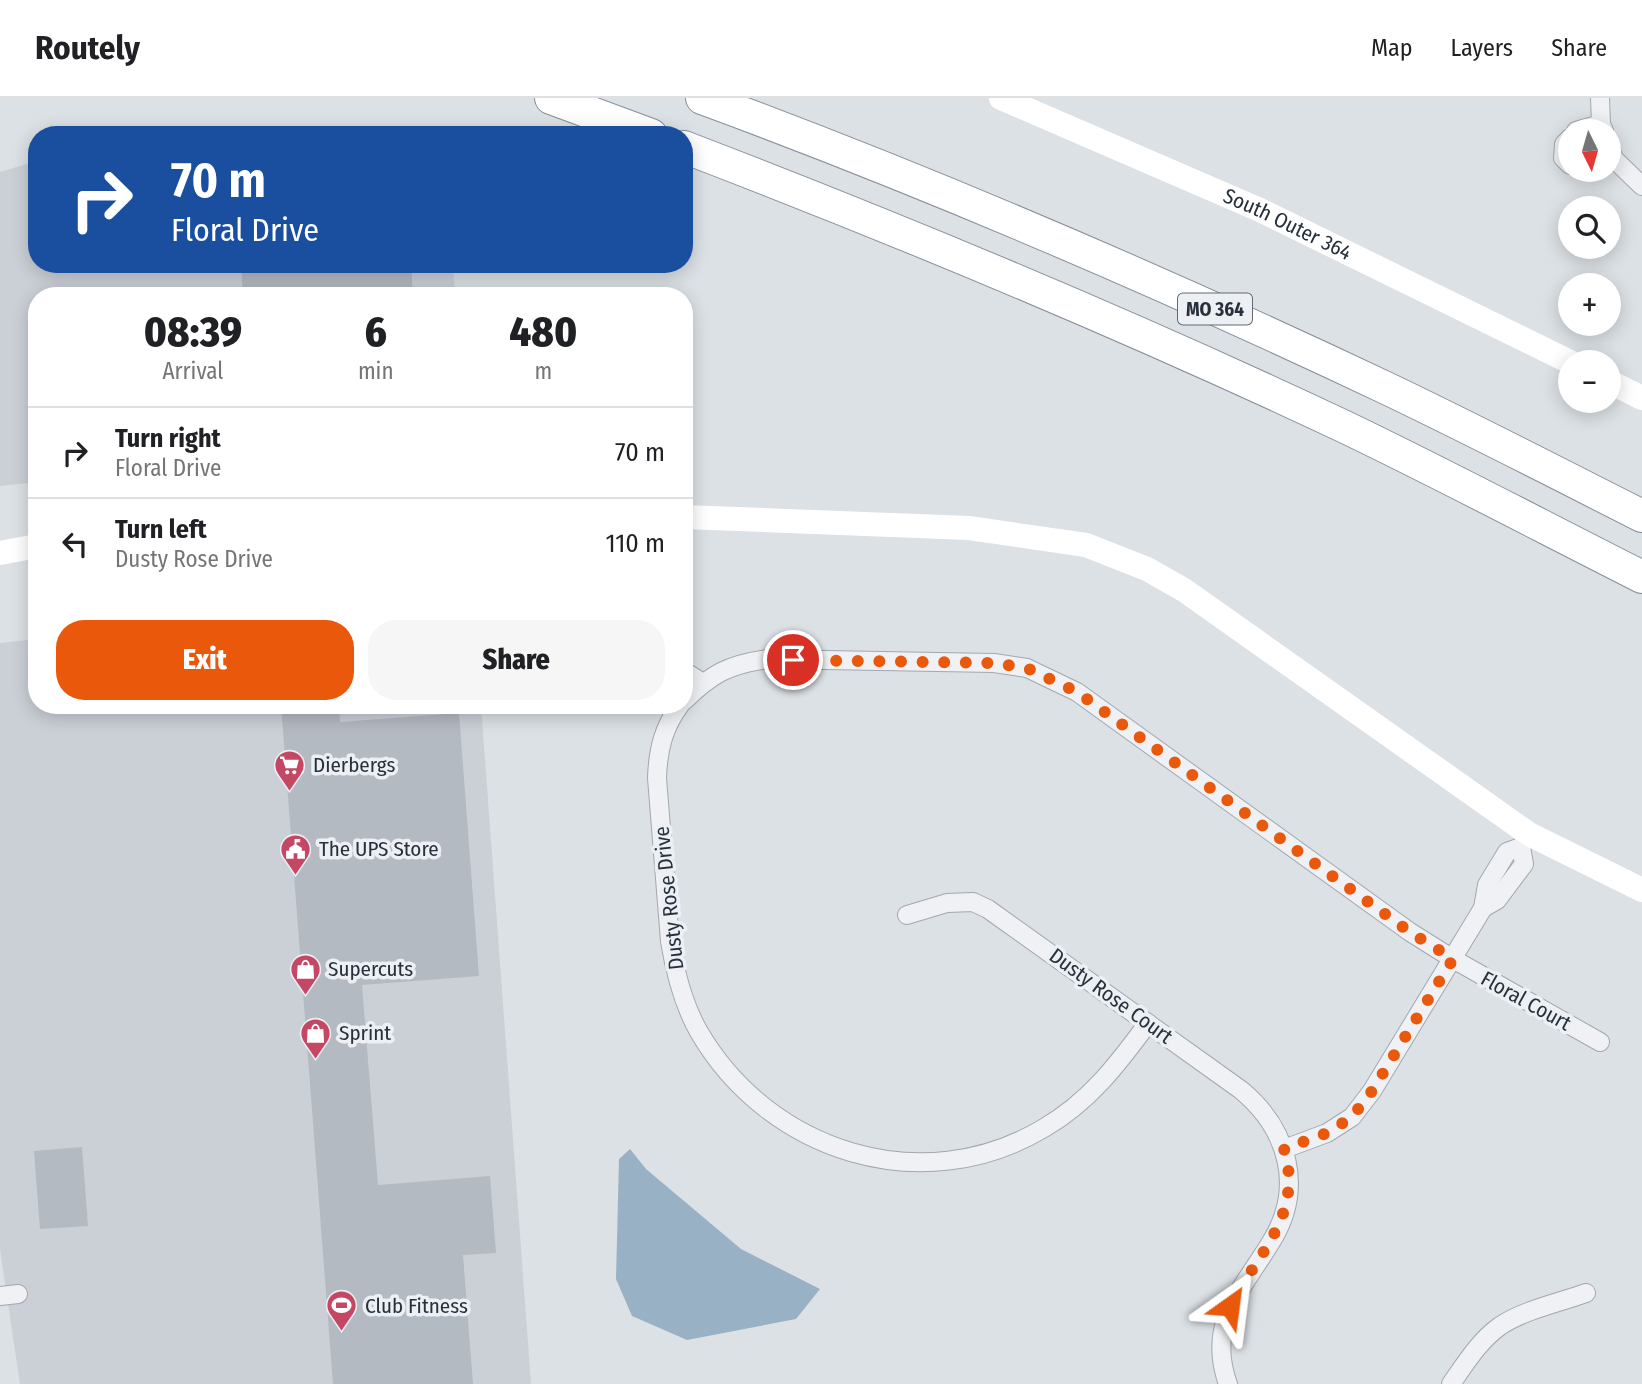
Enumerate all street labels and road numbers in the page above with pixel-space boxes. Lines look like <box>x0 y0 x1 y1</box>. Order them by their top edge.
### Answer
street label: South Outer 364 <box>1219 183 1356 266</box>
road number: MO 364 <box>1178 294 1252 324</box>
street label: Dusty Rose Drive <box>649 825 689 971</box>
street label: Dusty Rose Court <box>1044 943 1178 1050</box>
street label: Floral Court <box>1476 966 1576 1036</box>

